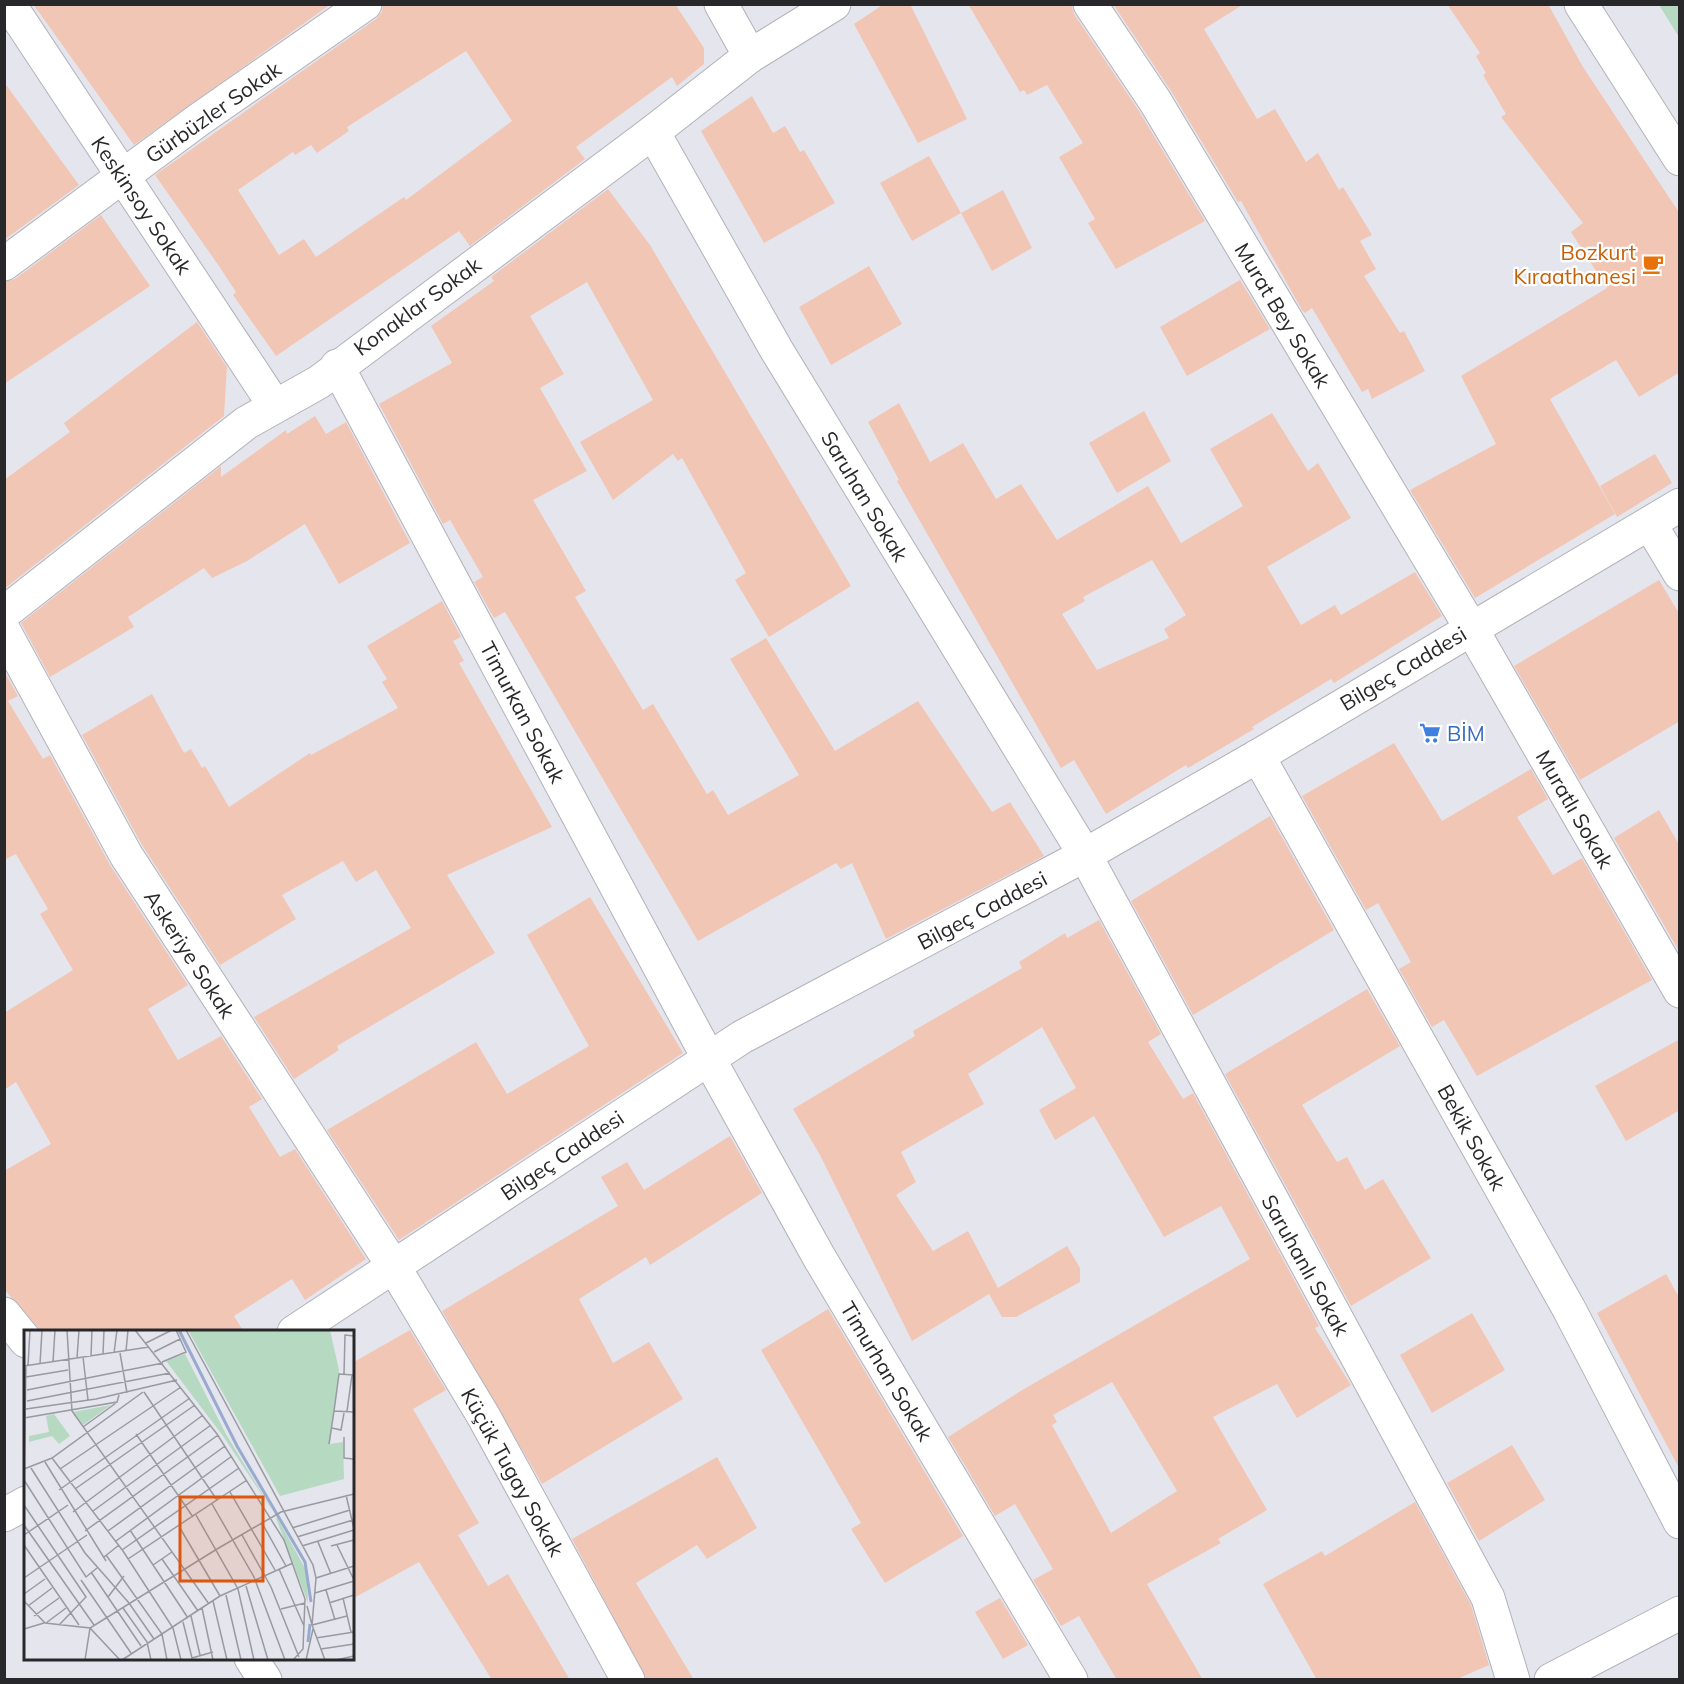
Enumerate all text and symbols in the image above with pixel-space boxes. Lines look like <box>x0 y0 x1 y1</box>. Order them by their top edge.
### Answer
street label: Gürbüzler Sokak <box>140 56 286 168</box>
street label: Keskinsoy Sokak <box>86 131 198 279</box>
street label: Murat Bey Sokak <box>1229 238 1337 392</box>
place label: Bozkurt Kıraathanesi <box>1514 239 1636 289</box>
street label: Konaklar Sokak <box>348 251 486 361</box>
cafe icon: Bozkurt Kıraathanesi <box>1641 252 1665 276</box>
street label: Saruhan Sokak <box>816 426 914 566</box>
street label: Bilgeç Caddesi <box>1335 620 1471 716</box>
street label: Timurkan Sokak <box>475 637 571 787</box>
place label: BİM <box>1447 720 1485 746</box>
supermarket icon: BİM <box>1418 721 1442 745</box>
street label: Muratlı Sokak <box>1531 745 1619 873</box>
street label: Bilgeç Caddesi <box>913 865 1051 955</box>
street label: Askeriye Sokak <box>139 885 241 1023</box>
street label: Bekik Sokak <box>1432 1080 1512 1195</box>
street label: Bilgeç Caddesi <box>495 1104 629 1206</box>
street label: Saruhanlı Sokak <box>1256 1190 1356 1340</box>
street label: Timurhan Sokak <box>835 1297 939 1445</box>
inset map <box>24 1330 354 1660</box>
street label: Küçük Tugay Sokak <box>456 1383 570 1561</box>

